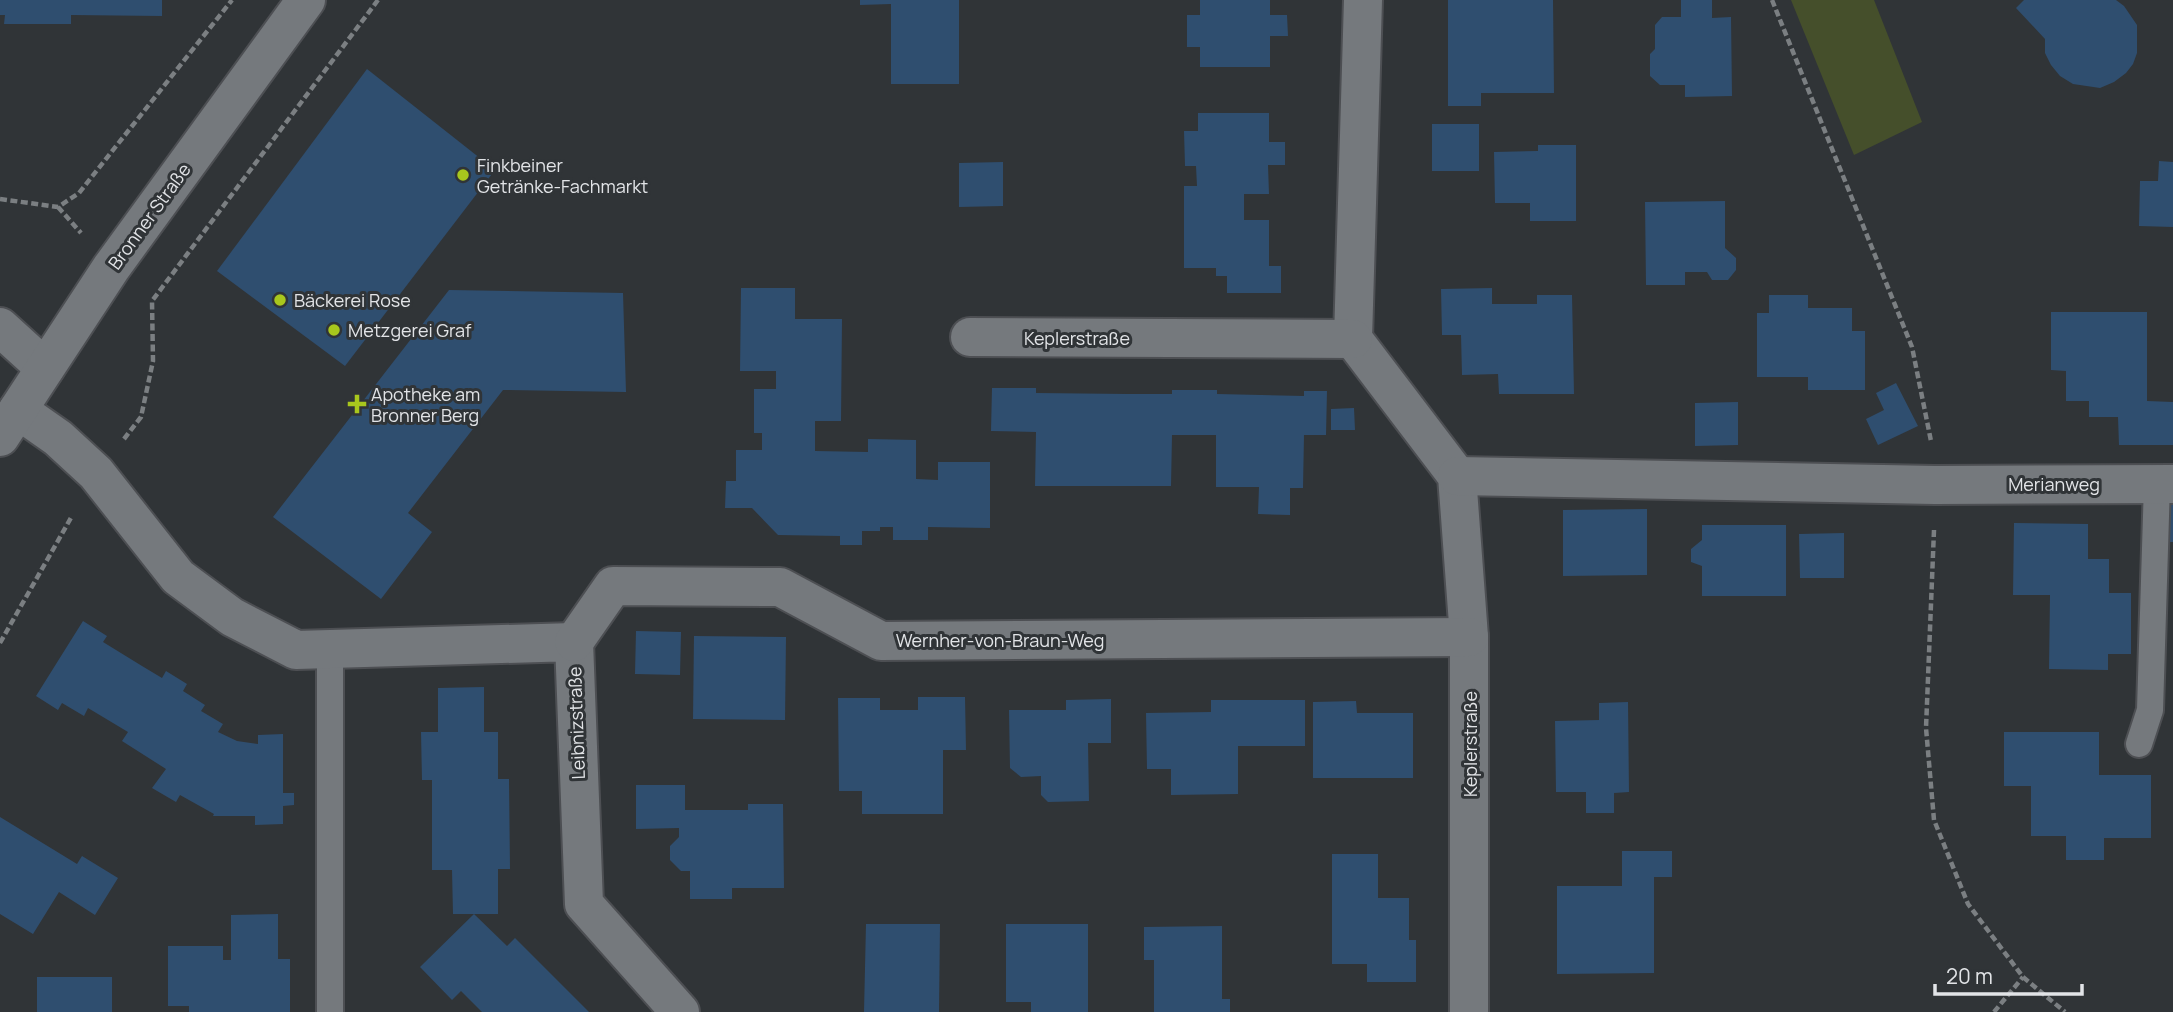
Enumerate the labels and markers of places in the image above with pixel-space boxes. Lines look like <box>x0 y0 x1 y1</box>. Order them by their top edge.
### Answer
place label: Finkbeiner Getränke-Fachmarkt <box>477 153 648 198</box>
marker: Finkbeiner Getränke-Fachmarkt <box>455 167 471 183</box>
place label: Bäckerei Rose <box>294 288 411 312</box>
marker: Bäckerei Rose <box>272 292 288 308</box>
place label: Metzgerei Graf <box>348 318 472 342</box>
marker: Metzgerei Graf <box>326 322 342 338</box>
place label: Apotheke am Bronner Berg <box>371 382 480 427</box>
marker: Apotheke am Bronner Berg <box>349 396 365 412</box>

